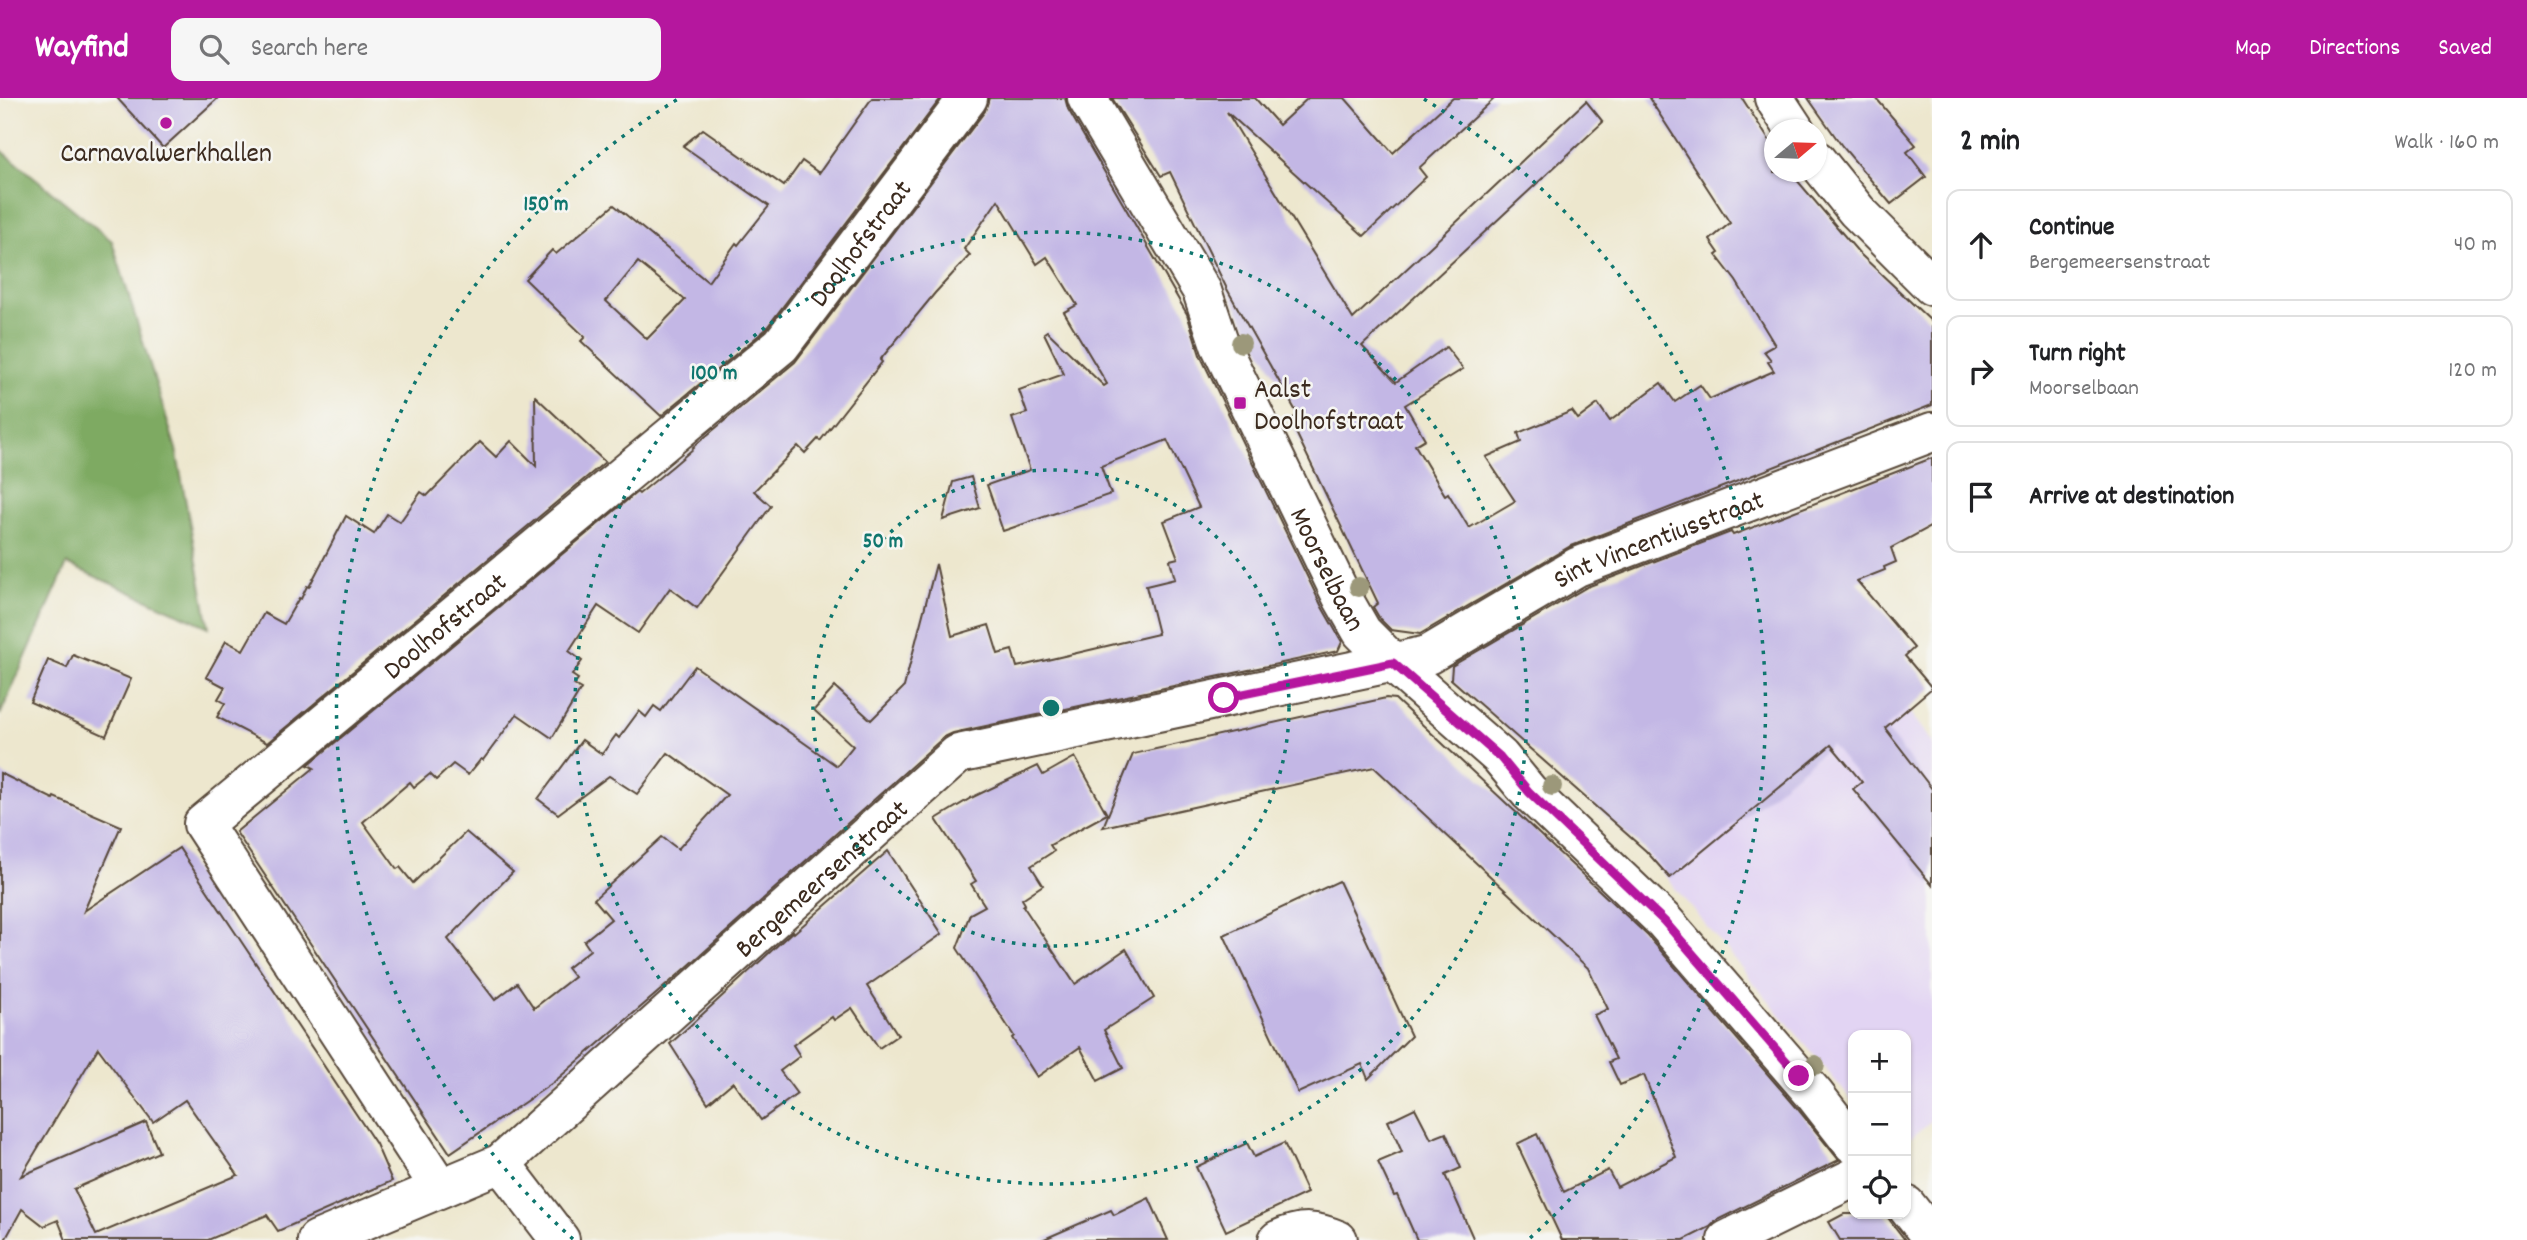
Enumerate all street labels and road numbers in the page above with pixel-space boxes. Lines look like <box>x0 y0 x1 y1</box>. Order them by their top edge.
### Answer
street label: Doolhofstraat <box>801 173 924 317</box>
street label: Sint Vincentiusstraat <box>1547 483 1771 602</box>
street label: Moorselbaan <box>1277 502 1373 640</box>
street label: Doolhofstraat <box>376 565 518 692</box>
street label: Bergemeersenstraat <box>728 792 919 970</box>

